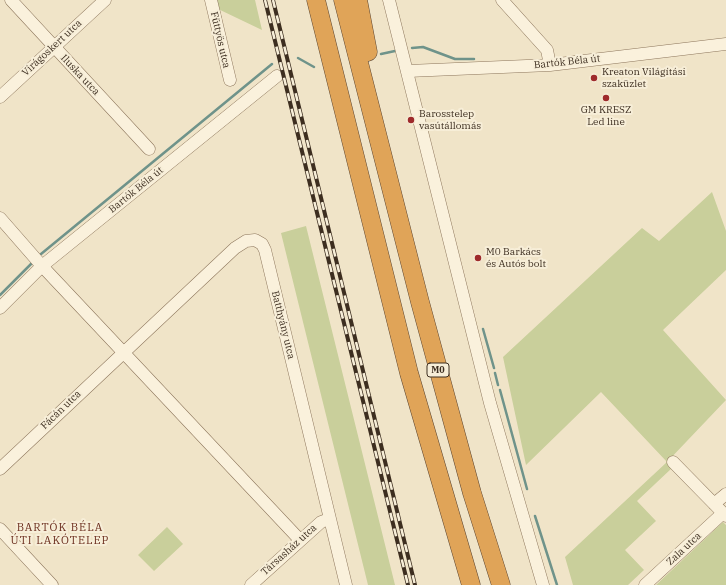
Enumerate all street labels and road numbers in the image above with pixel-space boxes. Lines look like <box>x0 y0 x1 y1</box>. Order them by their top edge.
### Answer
street label: Füttyös utca <box>208 11 232 69</box>
street label: Virágoskert utca <box>20 17 84 79</box>
street label: Iluska utca <box>58 52 102 98</box>
street label: Bartók Béla út <box>533 53 601 71</box>
street label: Bartók Béla út <box>106 164 166 216</box>
street label: Batthyány utca <box>269 290 297 360</box>
road number: M0 <box>427 363 449 377</box>
street label: Fácán utca <box>39 388 83 432</box>
street label: Társasház utca <box>259 522 319 578</box>
street label: Zala utca <box>664 530 704 568</box>

